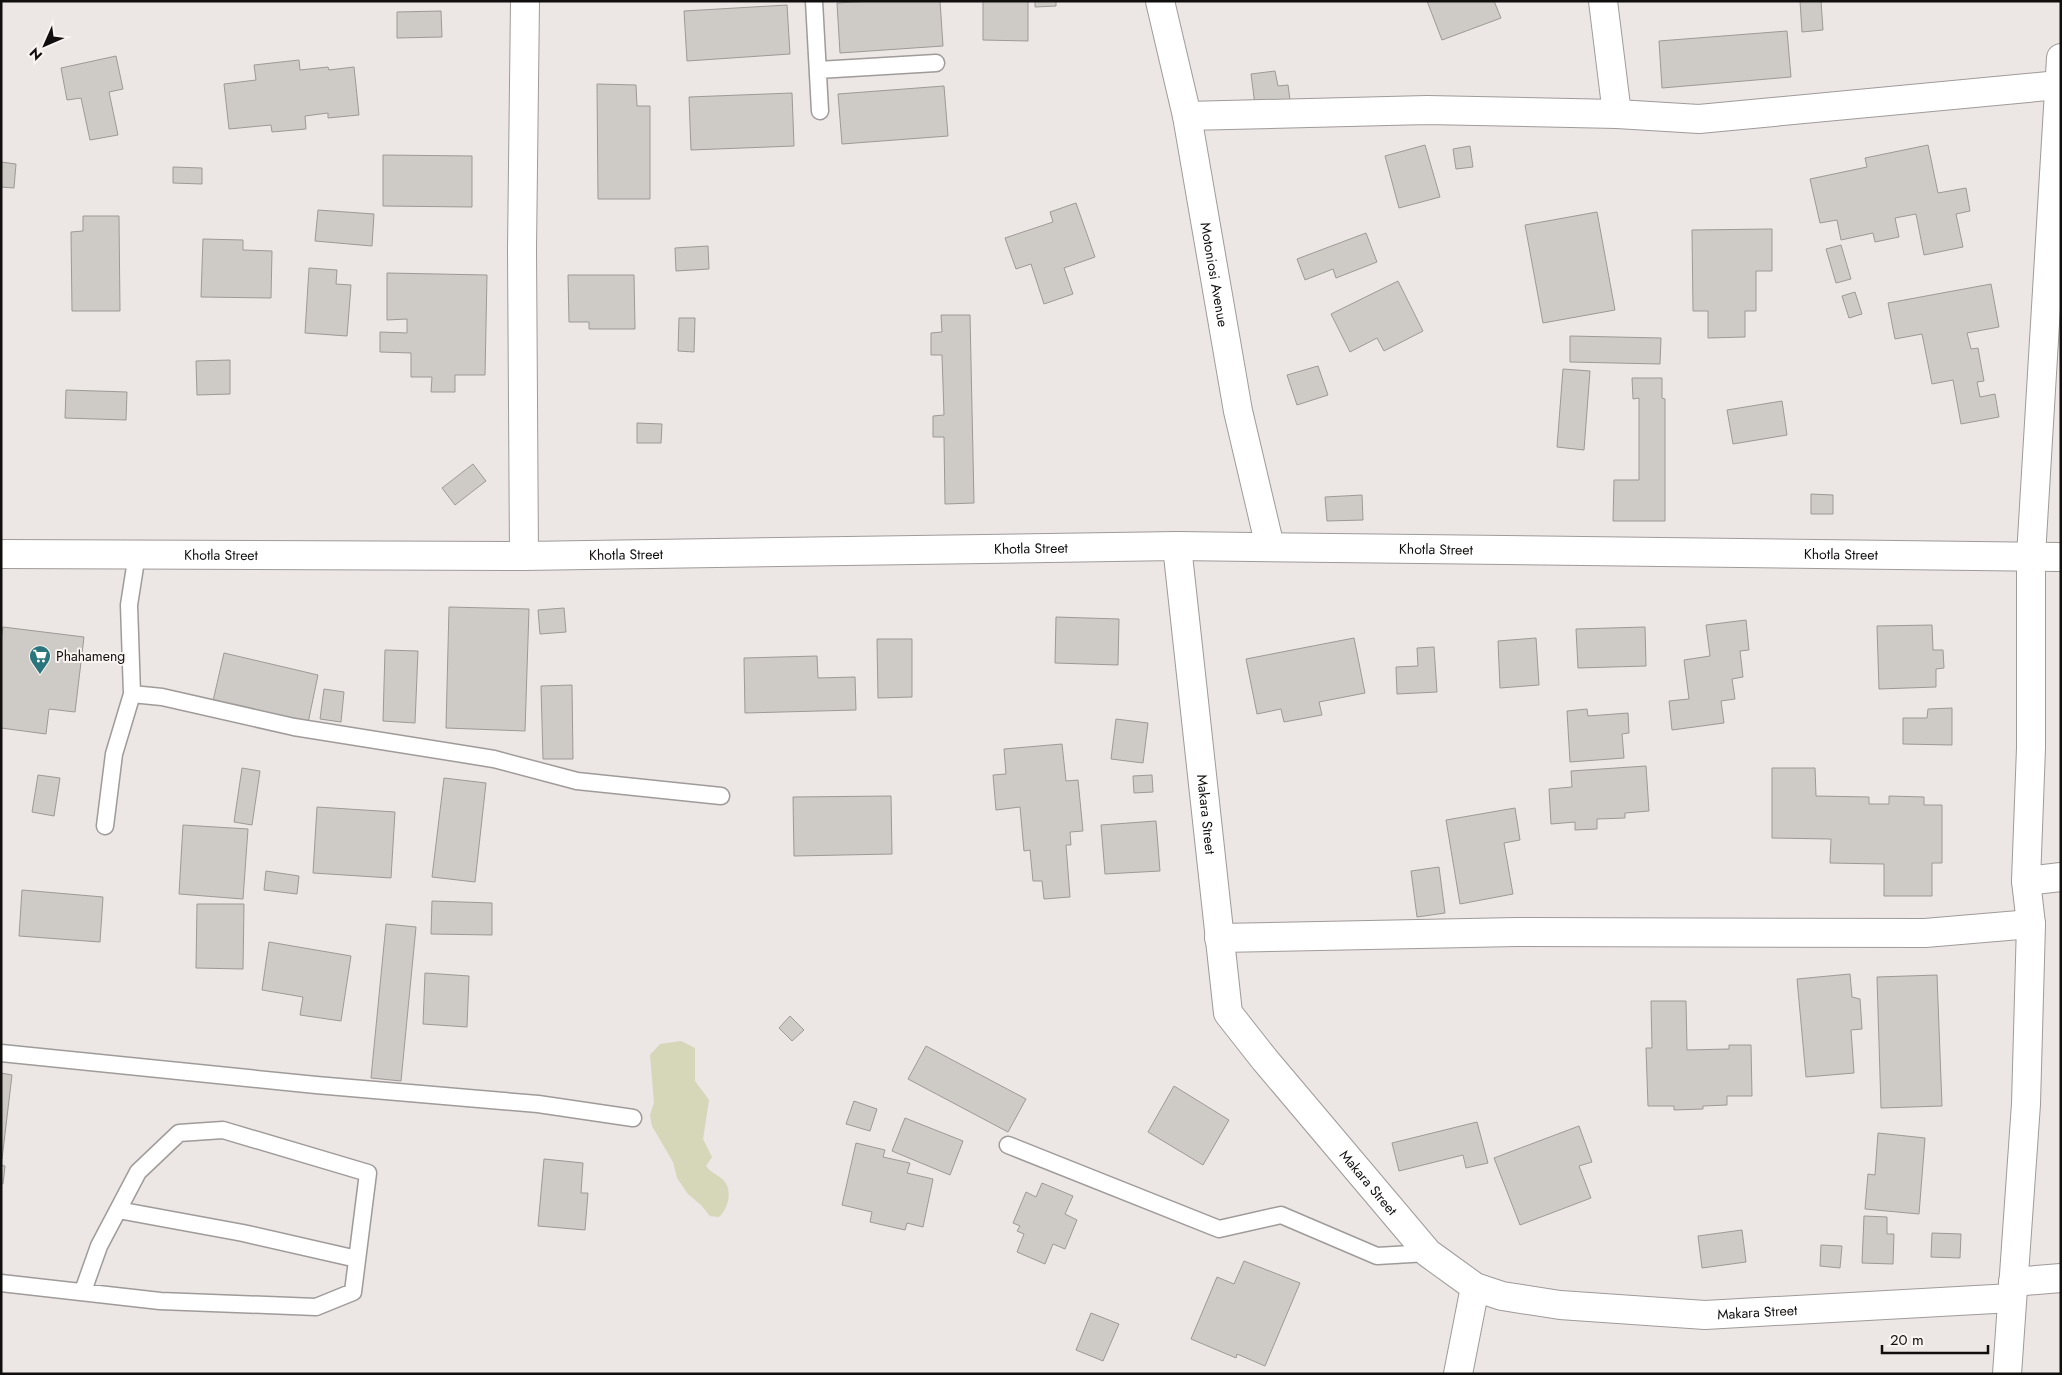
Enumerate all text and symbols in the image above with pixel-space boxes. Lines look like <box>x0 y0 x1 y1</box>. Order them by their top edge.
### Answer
north arrow <box>20 20 70 70</box>
text: N <box>25 43 47 65</box>
street label: Motoniosi Avenue <box>1196 221 1233 328</box>
street label: Khotla Street <box>994 538 1069 559</box>
street label: Khotla Street <box>1399 539 1474 560</box>
street label: Khotla Street <box>589 544 664 565</box>
street label: Khotla Street <box>1804 544 1879 565</box>
street label: Khotla Street <box>184 545 259 565</box>
supermarket icon: Phahameng <box>28 644 52 675</box>
place label: Phahameng <box>56 646 125 666</box>
street label: Makara Street <box>1192 773 1221 856</box>
street label: Makara Street <box>1335 1145 1402 1220</box>
street label: Makara Street <box>1717 1300 1798 1324</box>
scale bar <box>1882 1322 1988 1354</box>
text: 20 m <box>1890 1329 1924 1351</box>

